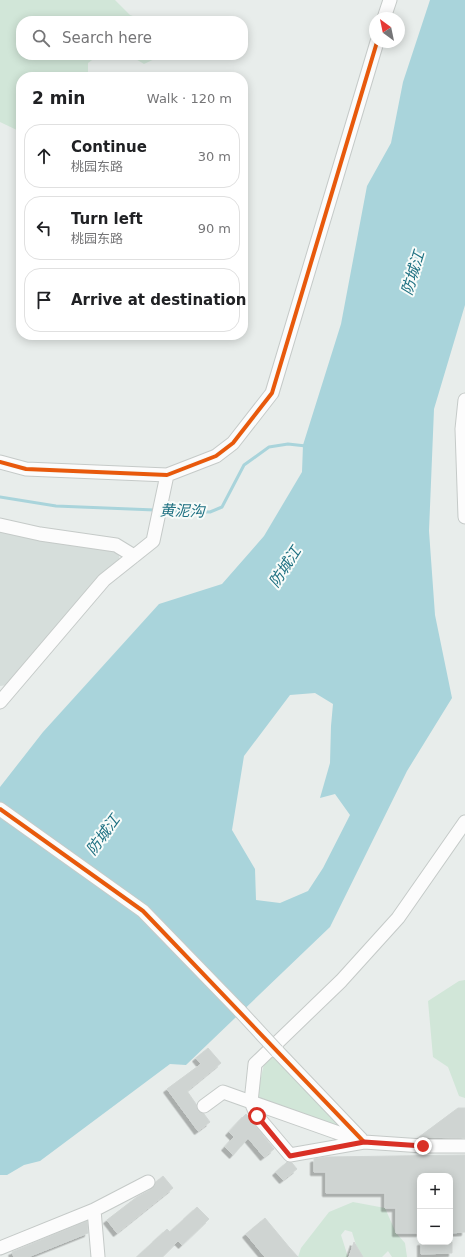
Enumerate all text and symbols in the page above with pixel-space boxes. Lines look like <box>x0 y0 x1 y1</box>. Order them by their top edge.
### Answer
north arrow <box>369 12 405 48</box>
search box <box>16 16 248 60</box>
icon: search <box>30 27 52 49</box>
text: Search here <box>62 29 152 47</box>
text: 2 min <box>32 88 85 108</box>
text: Walk · 120 m <box>147 91 232 106</box>
text: Continue <box>71 138 147 156</box>
icon: ahead <box>33 145 55 167</box>
text: 30 m <box>198 149 231 164</box>
text: 桃园东路 <box>71 159 123 174</box>
text: Turn left <box>71 210 143 228</box>
icon: left <box>33 217 55 239</box>
text: 90 m <box>198 221 231 236</box>
text: 桃园东路 <box>71 231 123 246</box>
water label: 防城江 <box>398 247 429 297</box>
icon: arrive <box>33 289 55 311</box>
text: Arrive at destination <box>71 291 246 309</box>
water label: 黄泥沟 <box>159 502 207 520</box>
water label: 防城江 <box>265 542 306 591</box>
water label: 防城江 <box>82 810 125 858</box>
route start <box>248 1107 266 1125</box>
route end <box>414 1137 432 1155</box>
map controls <box>417 1173 453 1245</box>
button: + <box>417 1173 453 1209</box>
button: − <box>417 1209 453 1245</box>

